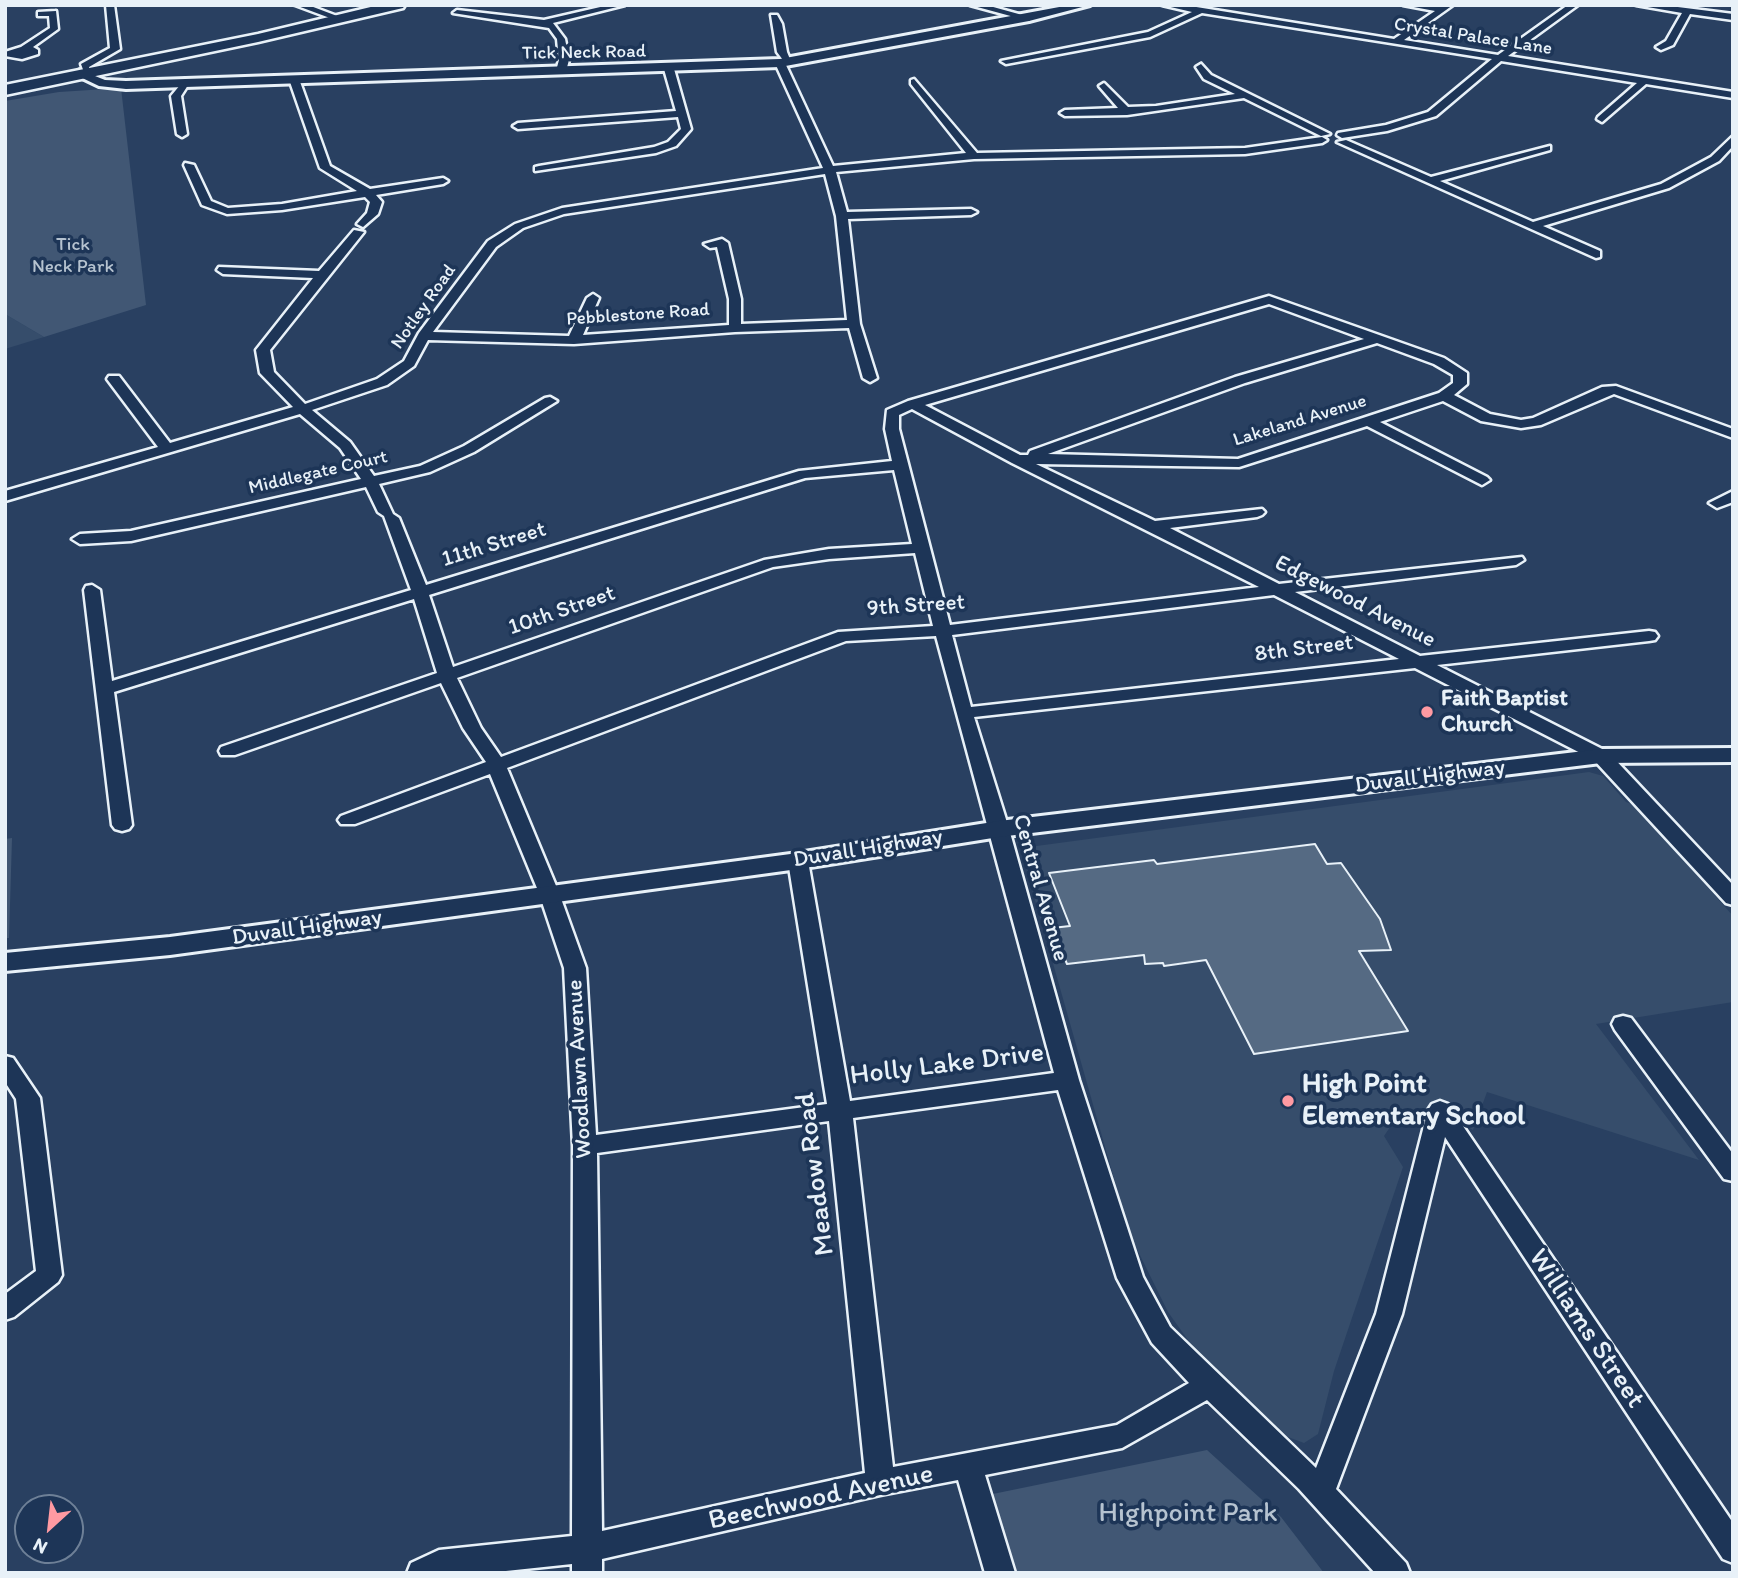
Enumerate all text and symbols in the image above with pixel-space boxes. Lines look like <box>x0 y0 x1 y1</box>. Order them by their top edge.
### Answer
street label: Crystal Palace Lane <box>1392 13 1554 61</box>
street label: Tick Neck Road <box>522 41 646 65</box>
park label: Tick Neck Park <box>32 234 114 278</box>
street label: Notley Road <box>387 260 461 354</box>
street label: Pebblestone Road <box>566 299 710 331</box>
street label: Lakeland Avenue <box>1230 390 1370 452</box>
street label: Middlegate Court <box>246 446 390 500</box>
street label: 11th Street <box>438 516 550 574</box>
street label: Edgewood Avenue <box>1270 550 1440 654</box>
street label: 10th Street <box>505 580 619 642</box>
street label: 9th Street <box>866 589 966 623</box>
street label: 8th Street <box>1253 629 1355 669</box>
place label: Faith Baptist Church <box>1441 685 1568 739</box>
marker: Faith Baptist Church <box>1419 704 1435 720</box>
street label: Duvall Highway <box>1353 754 1507 800</box>
street label: Central Avenue <box>1006 811 1074 965</box>
street label: Duvall Highway <box>791 824 945 874</box>
street label: Duvall Highway <box>230 904 384 952</box>
street label: Woodlawn Avenue <box>562 979 598 1159</box>
street label: Holly Lake Drive <box>848 1036 1046 1094</box>
place label: High Point Elementary School <box>1302 1068 1525 1134</box>
street label: Meadow Road <box>789 1090 843 1258</box>
marker: High Point Elementary School <box>1280 1093 1296 1109</box>
street label: Williams Street <box>1520 1243 1652 1415</box>
street label: Beechwood Avenue <box>705 1458 937 1538</box>
north arrow <box>14 1494 84 1564</box>
park label: Highpoint Park <box>1098 1497 1278 1531</box>
text: N <box>29 1533 51 1560</box>

